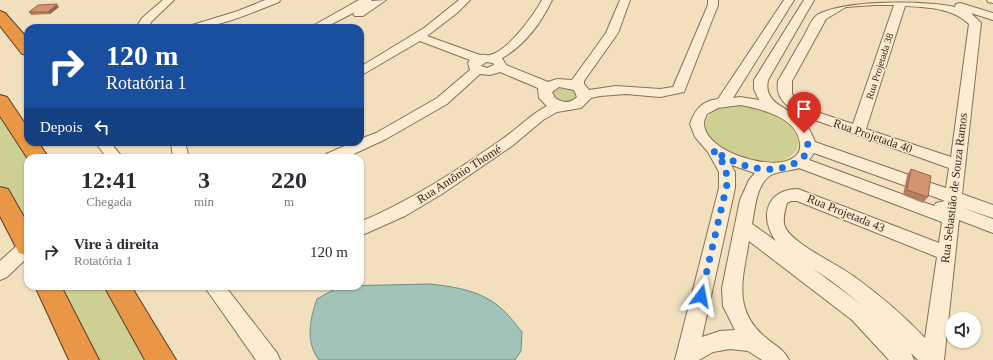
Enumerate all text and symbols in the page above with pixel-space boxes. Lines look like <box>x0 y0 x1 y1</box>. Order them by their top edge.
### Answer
street label: Rua Projetada 38 <box>864 32 895 101</box>
icon: right <box>40 40 92 92</box>
text: 120 m <box>106 40 178 71</box>
text: Rotatória 1 <box>106 73 186 93</box>
pin <box>787 92 821 133</box>
icon: arrive <box>793 98 815 120</box>
street label: Rua Sebastião de Souza Ramos <box>938 112 970 264</box>
icon: left <box>91 116 113 138</box>
street label: Rua Projetada 40 <box>832 116 914 156</box>
text: Depois <box>40 119 83 135</box>
street label: Rua Antônio Thomé <box>414 142 504 206</box>
text: 12:41 <box>81 167 137 193</box>
text: 3 <box>198 167 210 193</box>
text: 220 <box>271 167 307 193</box>
street label: Rua Projetada 43 <box>805 191 887 235</box>
text: Chegada <box>86 194 132 209</box>
text: min <box>194 194 214 209</box>
text: m <box>284 194 294 209</box>
text: Vire à direita <box>74 236 159 252</box>
icon: right <box>40 241 62 263</box>
text: 120 m <box>310 244 348 260</box>
text: Rotatória 1 <box>74 253 132 268</box>
position arrow <box>680 275 722 317</box>
map controls <box>945 312 981 348</box>
button: sound <box>945 312 981 348</box>

